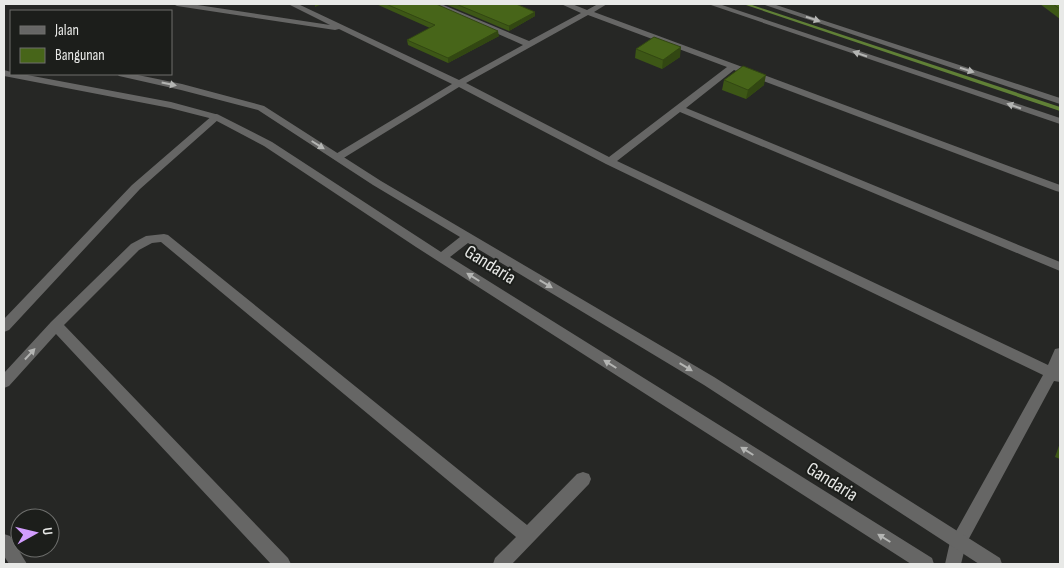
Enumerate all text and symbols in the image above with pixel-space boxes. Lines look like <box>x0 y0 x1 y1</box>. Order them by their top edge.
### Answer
legend <box>10 10 172 75</box>
one-way arrow <box>805 16 820 23</box>
text: Jalan <box>54 21 79 40</box>
text: Bangunan <box>55 46 105 65</box>
one-way arrow <box>852 50 867 58</box>
one-way arrow <box>960 66 975 74</box>
one-way arrow <box>162 80 177 88</box>
one-way arrow <box>1006 102 1021 110</box>
one-way arrow <box>311 140 325 149</box>
street label: Gandaria <box>460 240 520 290</box>
one-way arrow <box>466 272 480 281</box>
one-way arrow <box>540 279 553 288</box>
one-way arrow <box>24 348 36 360</box>
one-way arrow <box>603 359 617 368</box>
one-way arrow <box>679 363 692 372</box>
one-way arrow <box>741 446 754 456</box>
street label: Gandaria <box>802 457 862 507</box>
north arrow <box>10 508 60 558</box>
text: U <box>38 526 56 536</box>
one-way arrow <box>878 533 891 543</box>

